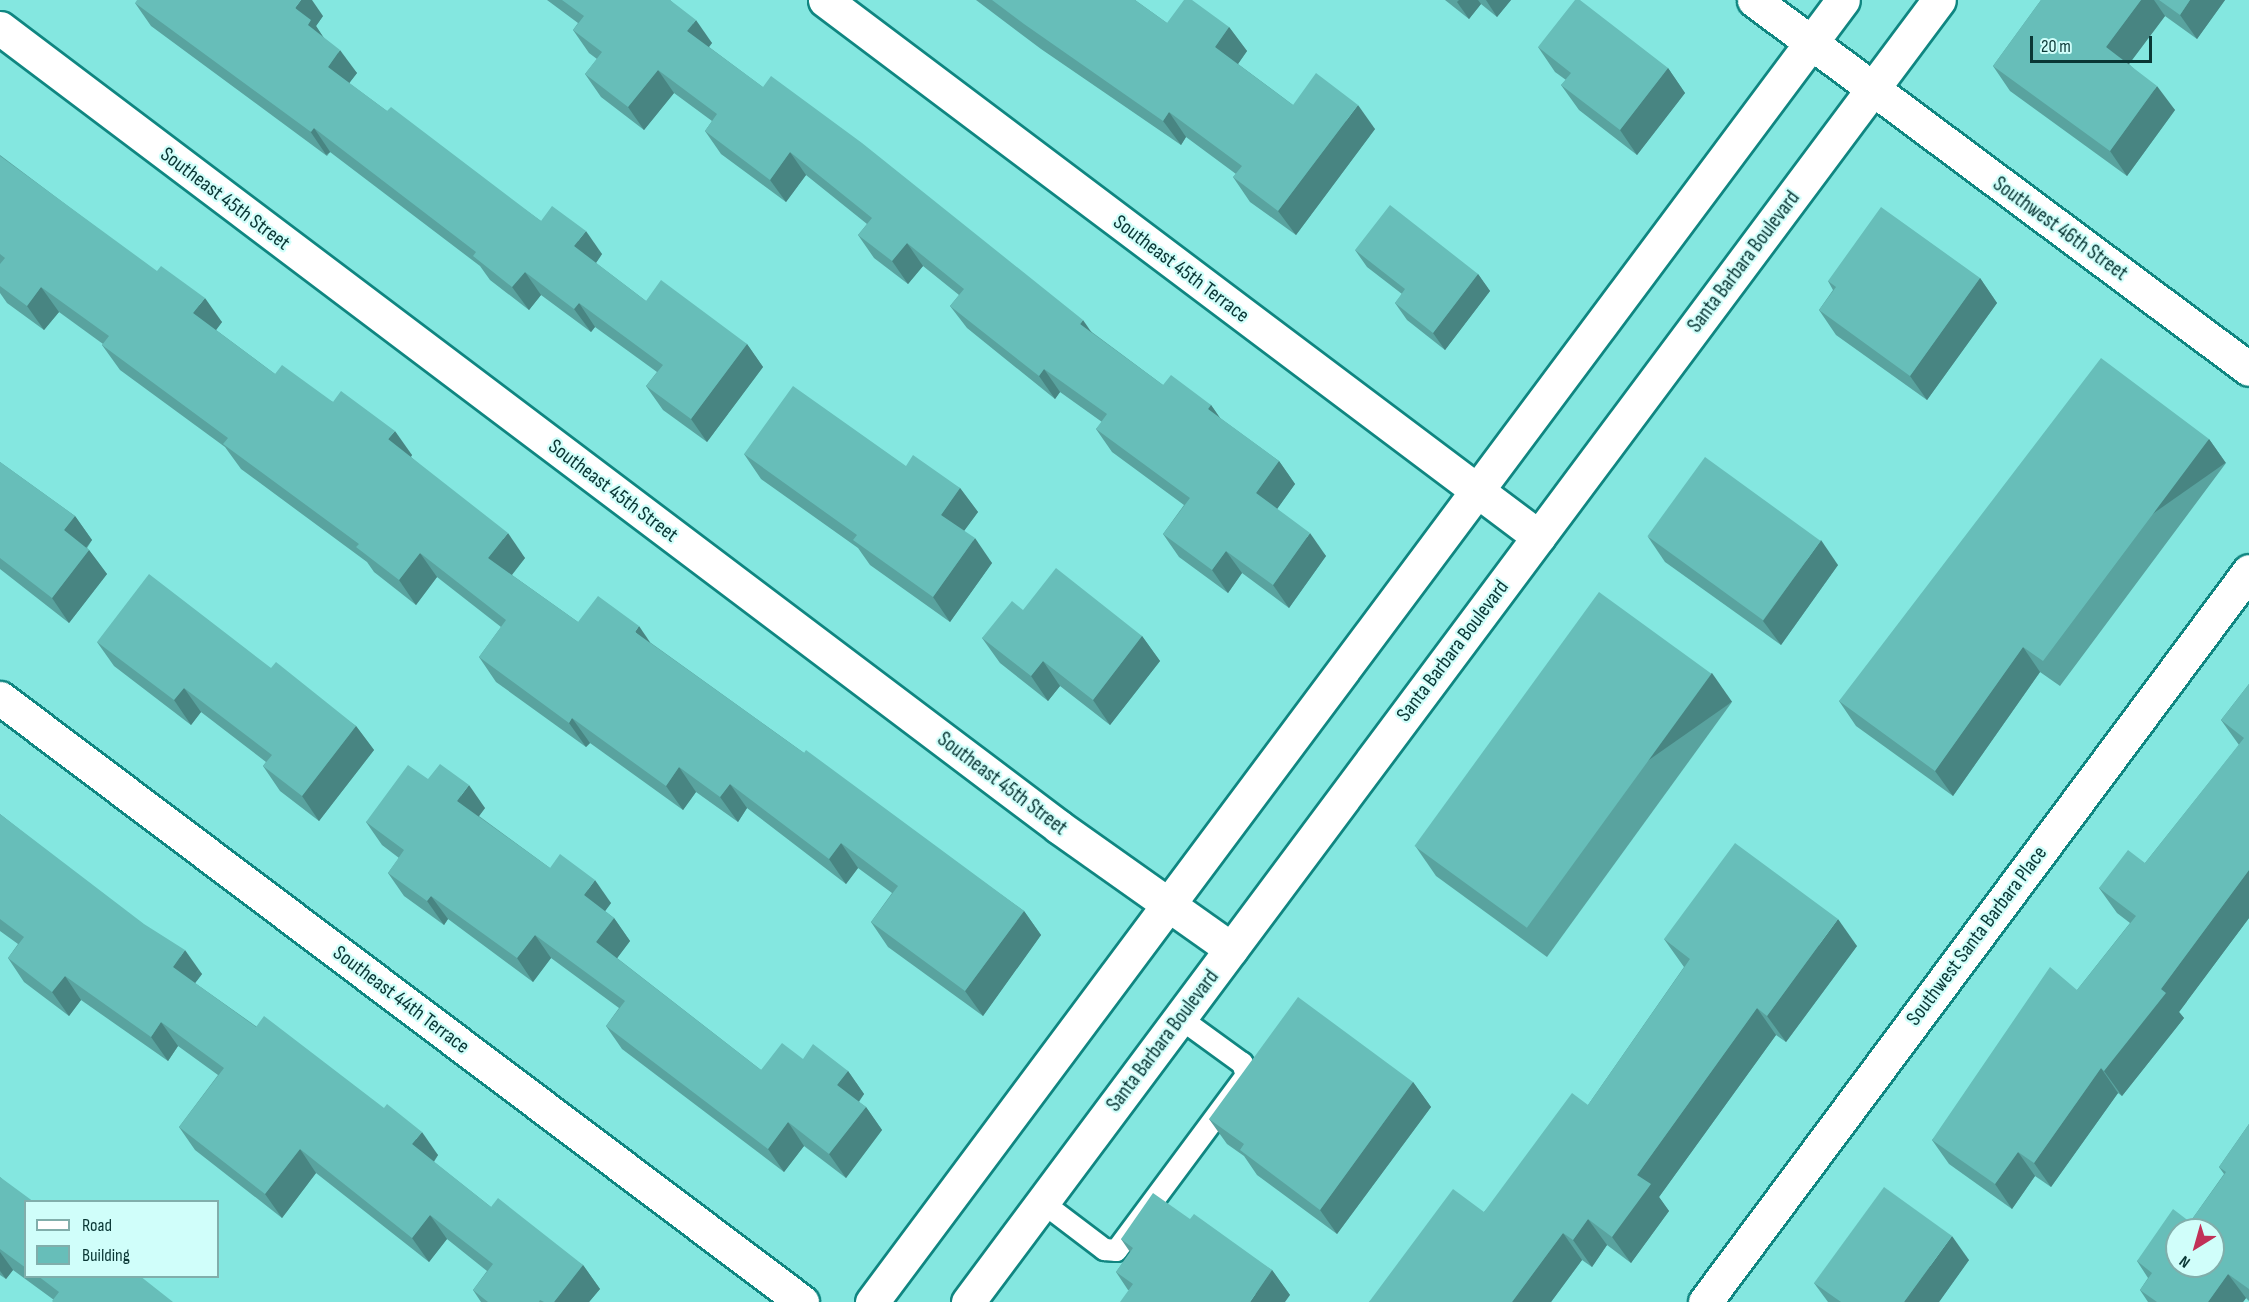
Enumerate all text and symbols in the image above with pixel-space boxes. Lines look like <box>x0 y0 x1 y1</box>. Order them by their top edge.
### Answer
scale bar <box>2033 24 2154 62</box>
text: 20 m <box>2041 36 2071 57</box>
street label: Southeast 45th Street <box>155 142 295 256</box>
street label: Southwest 46th Street <box>1988 172 2132 286</box>
street label: Santa Barbara Boulevard <box>1683 186 1805 338</box>
street label: Southeast 45th Terrace <box>1108 210 1254 328</box>
street label: Southeast 45th Street <box>543 434 683 548</box>
street label: Santa Barbara Boulevard <box>1392 575 1514 727</box>
street label: Southeast 45th Street <box>932 727 1072 841</box>
street label: Southwest Santa Barbara Place <box>1901 841 2053 1031</box>
street label: Southeast 44th Terrace <box>328 941 474 1059</box>
street label: Santa Barbara Boulevard <box>1102 965 1224 1117</box>
legend <box>24 1200 219 1278</box>
text: Road <box>82 1215 112 1236</box>
north arrow <box>2165 1218 2225 1278</box>
text: Building <box>82 1245 130 1266</box>
text: N <box>2176 1251 2194 1271</box>

